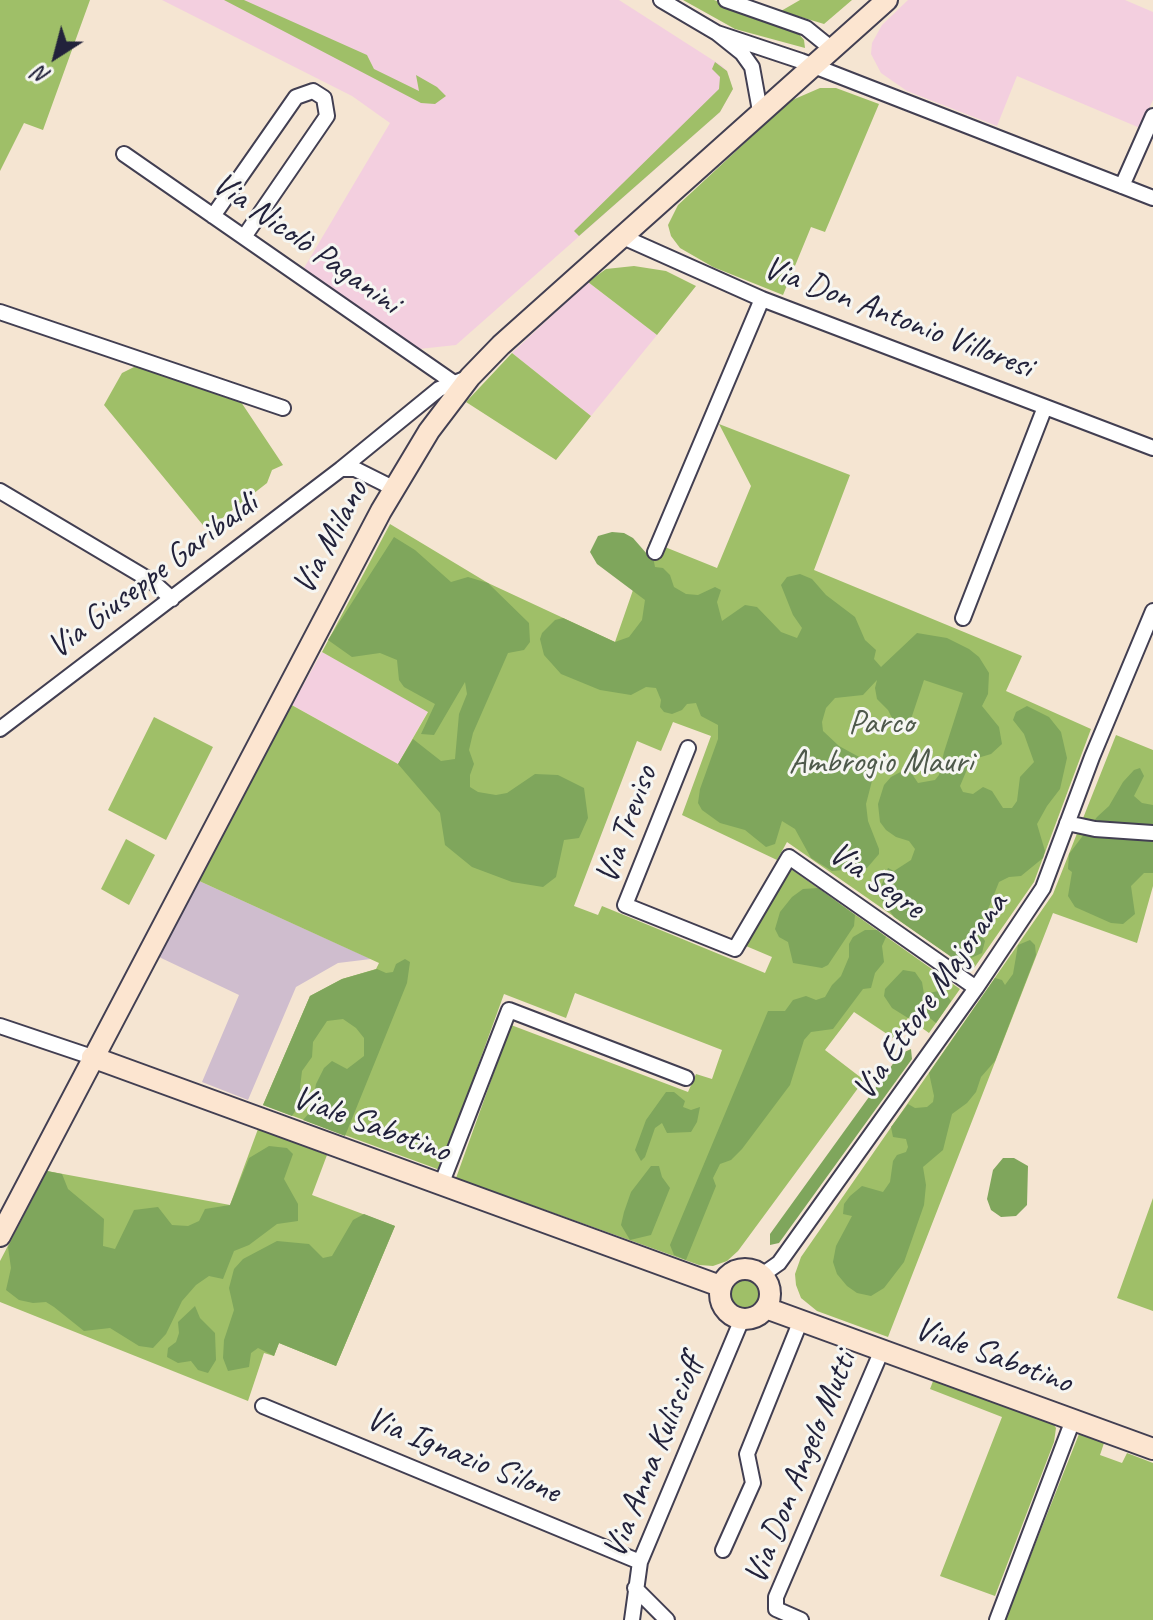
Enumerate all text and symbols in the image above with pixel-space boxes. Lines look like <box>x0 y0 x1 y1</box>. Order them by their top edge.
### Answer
north arrow <box>16 16 96 96</box>
text: N <box>28 60 56 91</box>
street label: Via Nicolò Paganini <box>204 164 408 324</box>
street label: Via Don Antonio Villoresi <box>758 248 1038 388</box>
street label: Via Milano <box>284 474 378 602</box>
street label: Via Giuseppe Garibaldi <box>40 484 266 668</box>
park label: Parco Ambrogio Mauri <box>789 704 973 784</box>
street label: Via Treviso <box>587 761 667 889</box>
street label: Via Segre <box>820 834 932 928</box>
street label: Via Ettore Majorana <box>844 886 1018 1108</box>
street label: Viale Sabotino <box>287 1078 455 1172</box>
street label: Viale Sabotino <box>909 1309 1077 1403</box>
street label: Via Don Angelo Mutti <box>736 1346 866 1590</box>
street label: Via Anna Kuliscioff <box>595 1350 713 1564</box>
street label: Via Ignazio Silone <box>360 1399 566 1513</box>

